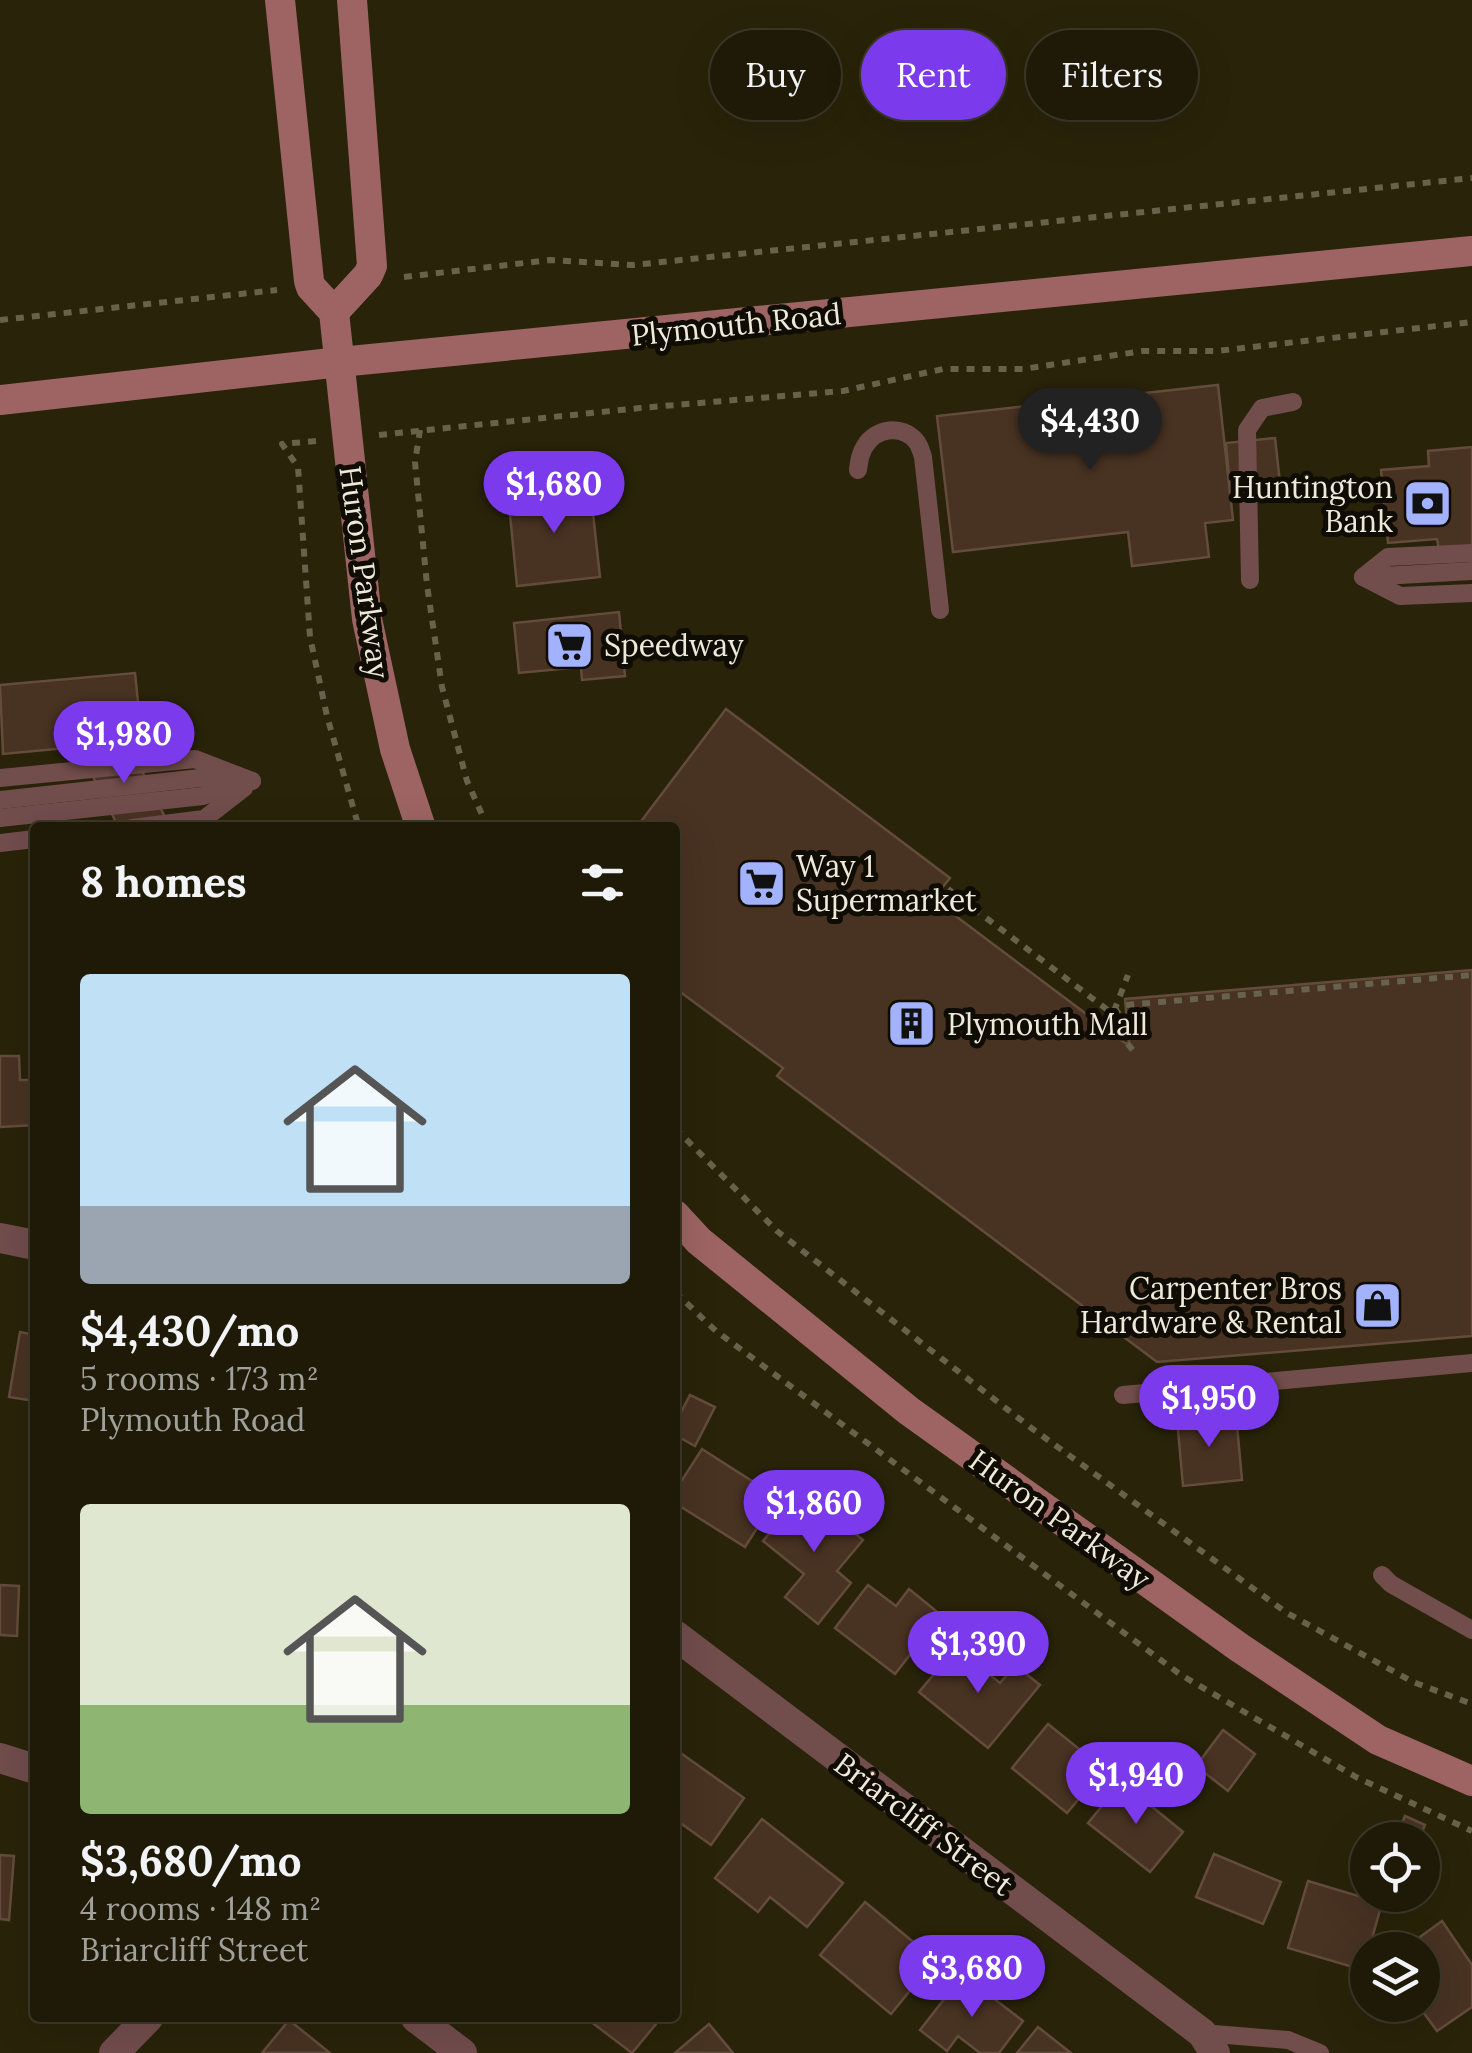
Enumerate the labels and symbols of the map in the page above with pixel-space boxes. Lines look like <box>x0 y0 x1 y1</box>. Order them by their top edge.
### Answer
street label: Plymouth Road <box>629 294 843 355</box>
pin: $4,430 <box>1009 388 1171 473</box>
pin: $1,680 <box>473 451 635 536</box>
street label: Huron Parkway <box>330 463 399 681</box>
place label: Huntington Bank <box>1232 468 1393 540</box>
bank icon: Huntington Bank <box>1402 478 1454 530</box>
supermarket icon: Speedway <box>543 619 595 671</box>
place label: Speedway <box>604 626 744 665</box>
pin: $1,980 <box>43 701 205 786</box>
place label: Way 1 Supermarket <box>796 847 977 919</box>
supermarket icon: Way 1 Supermarket <box>735 857 787 909</box>
building icon: Plymouth Mall <box>886 998 938 1050</box>
place label: Plymouth Mall <box>947 1005 1148 1044</box>
place label: Carpenter Bros Hardware & Rental <box>1080 1269 1342 1341</box>
shop icon: Carpenter Bros Hardware & Rental <box>1351 1279 1403 1331</box>
pin: $1,950 <box>1128 1365 1290 1450</box>
street label: Huron Parkway <box>962 1441 1158 1598</box>
pin: $1,860 <box>733 1470 895 1555</box>
pin: $1,390 <box>897 1611 1059 1696</box>
pin: $1,940 <box>1055 1742 1217 1827</box>
street label: Briarcliff Street <box>827 1744 1021 1904</box>
pin: $3,680 <box>891 1935 1053 2020</box>

